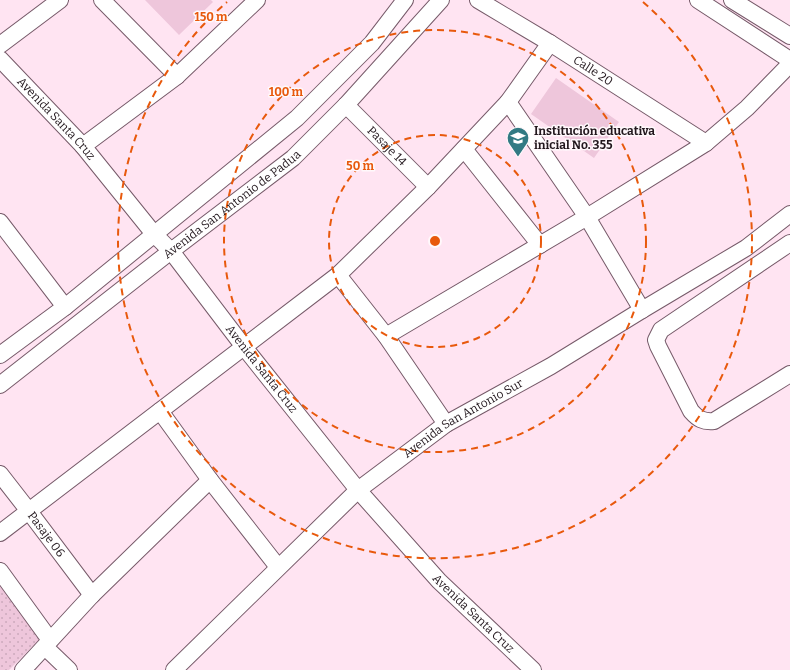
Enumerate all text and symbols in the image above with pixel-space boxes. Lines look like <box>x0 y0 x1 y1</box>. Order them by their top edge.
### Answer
text: 150 m <box>195 10 228 24</box>
street label: Calle 20 <box>571 53 615 88</box>
street label: Avenida Santa Cruz <box>14 74 98 163</box>
text: 100 m <box>269 85 304 99</box>
street label: Pasaje 14 <box>364 123 410 169</box>
place label: Institución educativa inicial No. 355 <box>534 124 655 152</box>
school or university icon: Institución educativa inicial No. 355 <box>505 125 531 158</box>
street label: Avenida San Antonio de Padua <box>160 147 304 261</box>
text: 50 m <box>346 159 374 173</box>
centre of rings <box>428 234 442 248</box>
street label: Avenida Santa Cruz <box>223 322 301 416</box>
street label: Avenida San Antonio Sur <box>400 376 526 461</box>
street label: Pasaje 06 <box>25 509 68 560</box>
street label: Avenida Santa Cruz <box>429 571 518 656</box>

